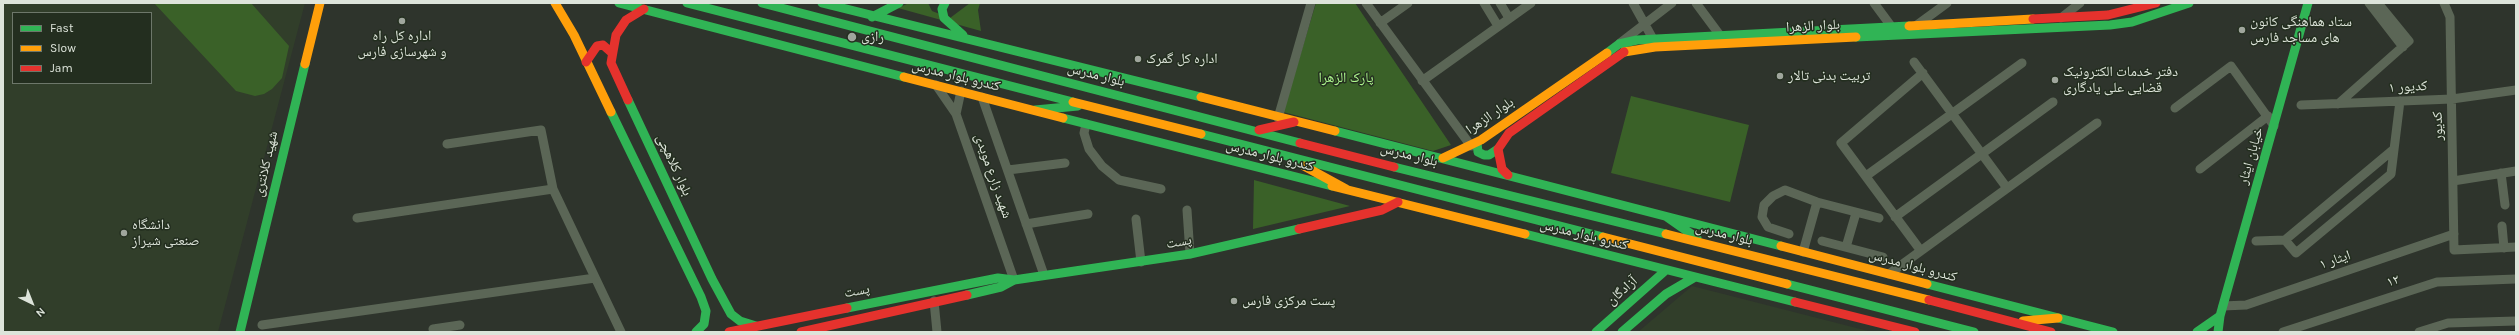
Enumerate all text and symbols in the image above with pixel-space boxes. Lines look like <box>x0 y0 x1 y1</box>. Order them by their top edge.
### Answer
legend <box>12 12 152 84</box>
place label: ستاد هماهنگی کانون های مساجد فارس <box>2250 14 2352 46</box>
marker: اداره کل راه و شهرسازی فارس <box>397 16 407 26</box>
street label: بلوار الزهرا <box>1786 16 1840 36</box>
text: Fast <box>50 21 73 35</box>
marker: ستاد هماهنگی کانون های مساجد فارس <box>2237 25 2247 35</box>
place label: اداره کل راه و شهرسازی فارس <box>357 28 447 60</box>
place label: رازی <box>861 29 884 45</box>
marker: رازی <box>846 31 858 43</box>
text: Slow <box>50 41 76 55</box>
place label: اداره کل گمرک <box>1146 51 1218 67</box>
marker: اداره کل گمرک <box>1133 54 1143 64</box>
street label: کندرو بلوار مدرس <box>910 57 1002 95</box>
street label: بلوار مدرس <box>1066 60 1126 90</box>
text: Jam <box>50 61 73 75</box>
place label: دفتر خدمات الکترونیک قضایی علی یادگاری <box>2063 64 2178 96</box>
place label: تربیت بدنی تالار <box>1788 68 1870 84</box>
park label: پارک الزهرا <box>1318 70 1374 86</box>
marker: تربیت بدنی تالار <box>1775 71 1785 81</box>
marker: دفتر خدمات الکترونیک قضایی علی یادگاری <box>2050 75 2060 85</box>
street label: کدیور ۱ <box>2388 78 2428 96</box>
street label: بلوار الزهرا <box>1463 94 1517 138</box>
street label: کدیور <box>2429 111 2447 141</box>
street label: خیابان ایثار <box>2235 126 2267 186</box>
street label: شهید کلانتری <box>250 129 282 199</box>
street label: بلوار کلاهچی <box>652 131 696 199</box>
street label: شهید زارع مویدی <box>971 131 1015 221</box>
street label: کندرو بلوار مدرس <box>1224 137 1316 175</box>
street label: بلوار مدرس <box>1379 140 1439 170</box>
street label: کندرو بلوار مدرس <box>1538 216 1630 254</box>
place label: دانشگاه صنعتی شیراز <box>132 217 200 250</box>
street label: بلوار مدرس <box>1694 219 1754 249</box>
marker: دانشگاه صنعتی شیراز <box>119 228 129 238</box>
street label: پست <box>1165 232 1193 252</box>
street label: کندرو بلوار مدرس <box>1867 246 1959 286</box>
street label: ایثار ۱ <box>2317 247 2353 273</box>
street label: ۱۲ <box>2384 271 2402 291</box>
street label: آزادگان <box>1603 273 1641 309</box>
street label: پست <box>843 281 871 301</box>
north arrow <box>12 283 52 323</box>
place label: پست مرکزی فارس <box>1242 293 1335 309</box>
marker: پست مرکزی فارس <box>1229 296 1239 306</box>
text: N <box>33 305 48 320</box>

